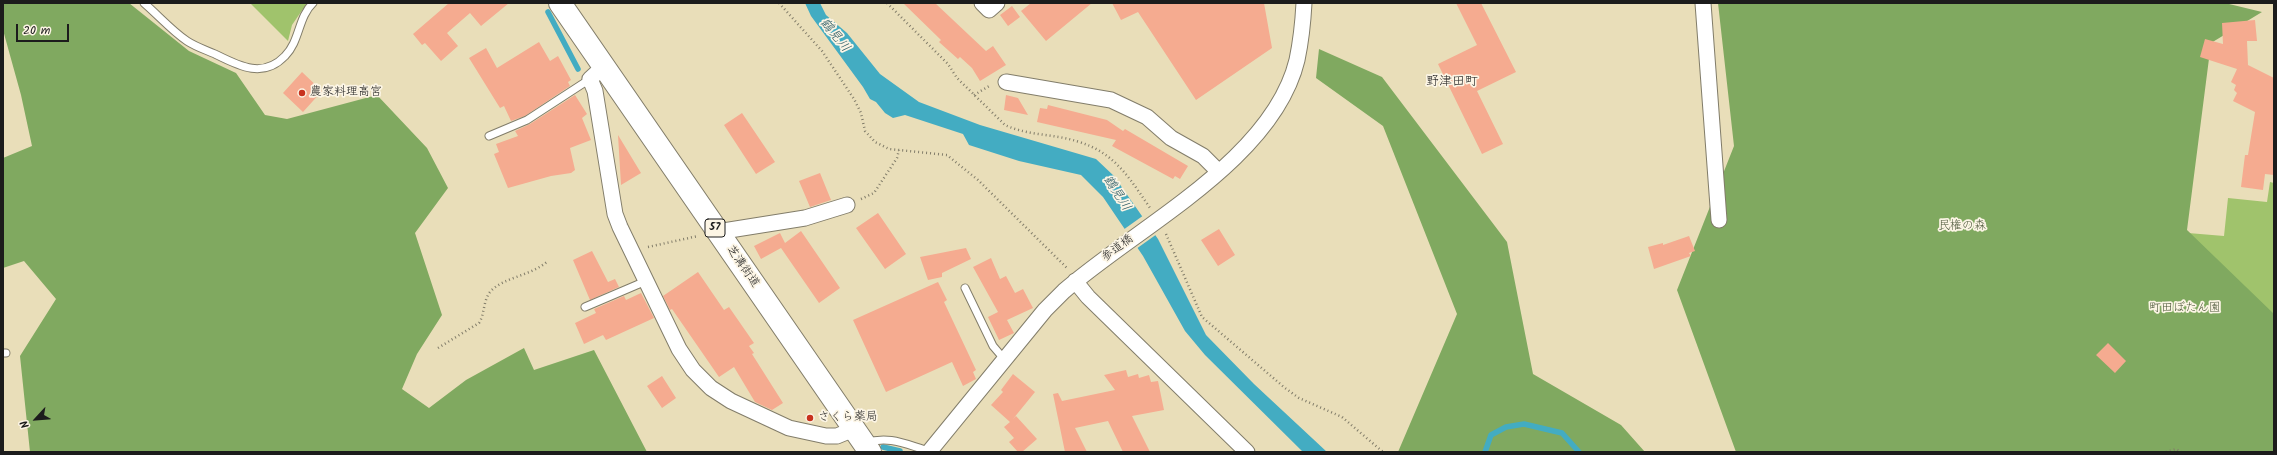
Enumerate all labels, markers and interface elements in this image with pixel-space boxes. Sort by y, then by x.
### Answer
scale bar [18,16,71,42]
water label: 鶴見川 [816,16,852,56]
text: 20 m [23,21,50,40]
district label: 野津田町 [1426,75,1478,91]
place label: 農家料理高宮 [310,86,382,100]
marker: 農家料理高宮 [297,88,307,98]
water label: 鶴見川 [1099,173,1133,215]
road number: 57 [705,219,725,237]
park label: 民権の森 [1938,220,1986,234]
street label: 参道橋 [1099,232,1137,266]
street label: 芝溝街道 [722,243,762,291]
park label: 町田ぼたん園 [2149,302,2221,316]
north arrow [16,399,56,439]
place label: さくら薬局 [818,411,878,425]
marker: さくら薬局 [805,413,815,423]
text: N [16,417,35,431]

